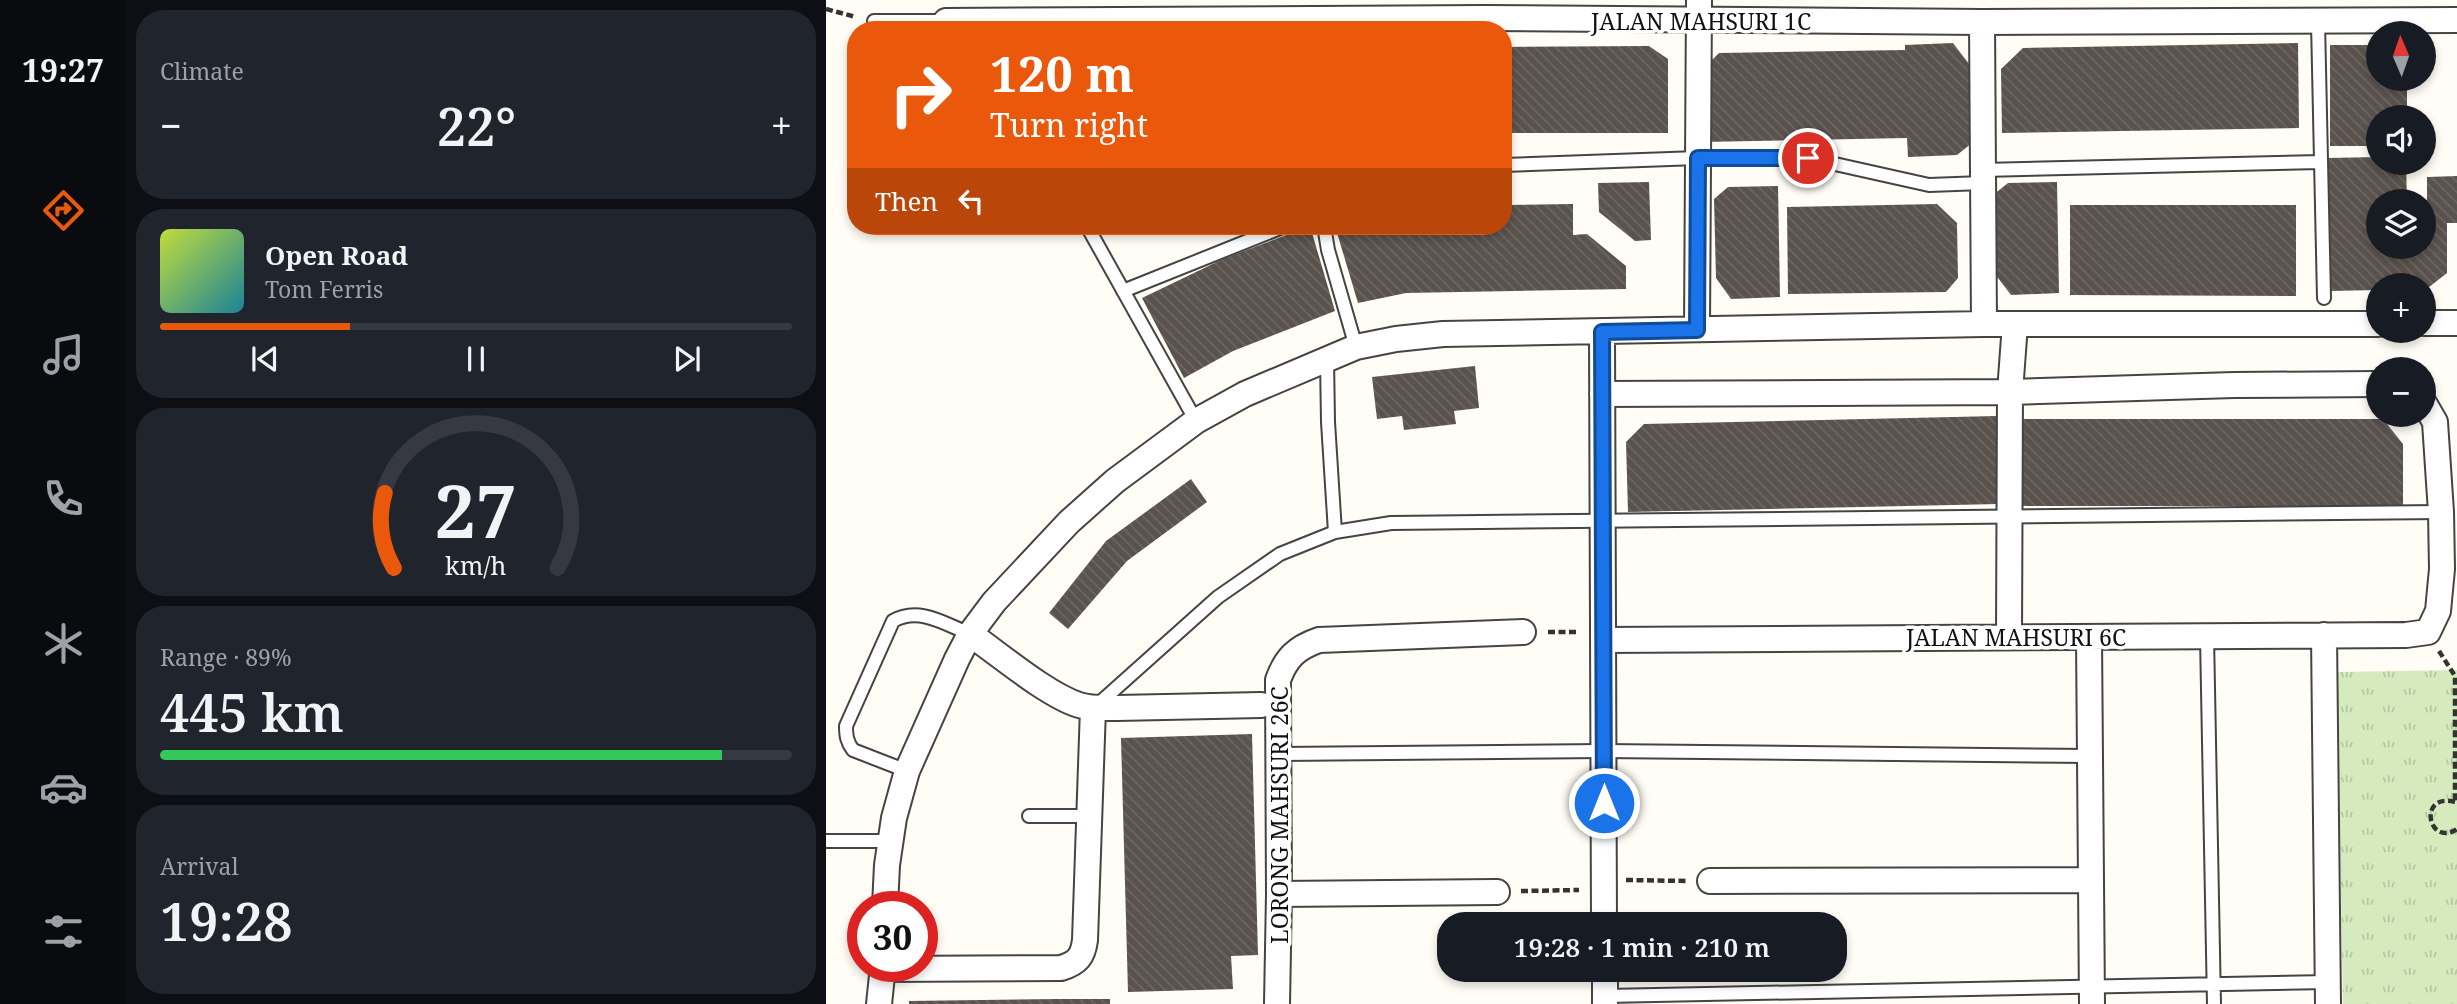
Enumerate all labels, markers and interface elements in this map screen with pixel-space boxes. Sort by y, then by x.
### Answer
street label: JALAN MAHSURI 1C [1590,5,1811,37]
north arrow [2366,21,2436,91]
map controls [2366,21,2436,427]
text: 120 m [990,40,1134,106]
text: 19:27 [22,48,104,91]
icon: right [875,49,966,140]
text: Climate [160,55,244,87]
text: 22° [437,90,516,161]
text: − [160,99,182,151]
text: + [771,99,792,151]
text: Turn right [990,103,1148,146]
button: sound [2366,105,2436,175]
pin [1778,128,1838,188]
icon: arrive [1789,139,1827,177]
icon: left [952,182,990,220]
text: Then [875,183,938,219]
icon: directions [39,186,88,235]
button: layers [2366,189,2436,259]
text: Open Road [265,237,408,273]
text: Tom Ferris [265,273,383,305]
button: + [2366,273,2436,343]
icon: music [39,330,88,379]
icon: previous [246,340,284,378]
icon: pause [457,340,495,378]
icon: next [668,340,706,378]
button: − [2366,357,2436,427]
text: 27 [435,460,517,559]
icon: phone [39,474,88,523]
text: km/h [445,548,507,582]
icon: climate [39,619,88,668]
street label: JALAN MAHSURI 6C [1905,621,2126,653]
text: Range · 89% [160,641,292,673]
text: 445 km [160,676,344,747]
street label: LORONG MAHSURI 26C [1263,686,1295,944]
icon: car [39,763,88,812]
position arrow [1567,766,1641,840]
text: Arrival [160,850,239,882]
text: 19:28 [160,885,293,956]
speed limit sign: 30 [847,891,938,982]
icon: filters [39,907,88,956]
text: 19:28 · 1 min · 210 m [1514,929,1770,965]

